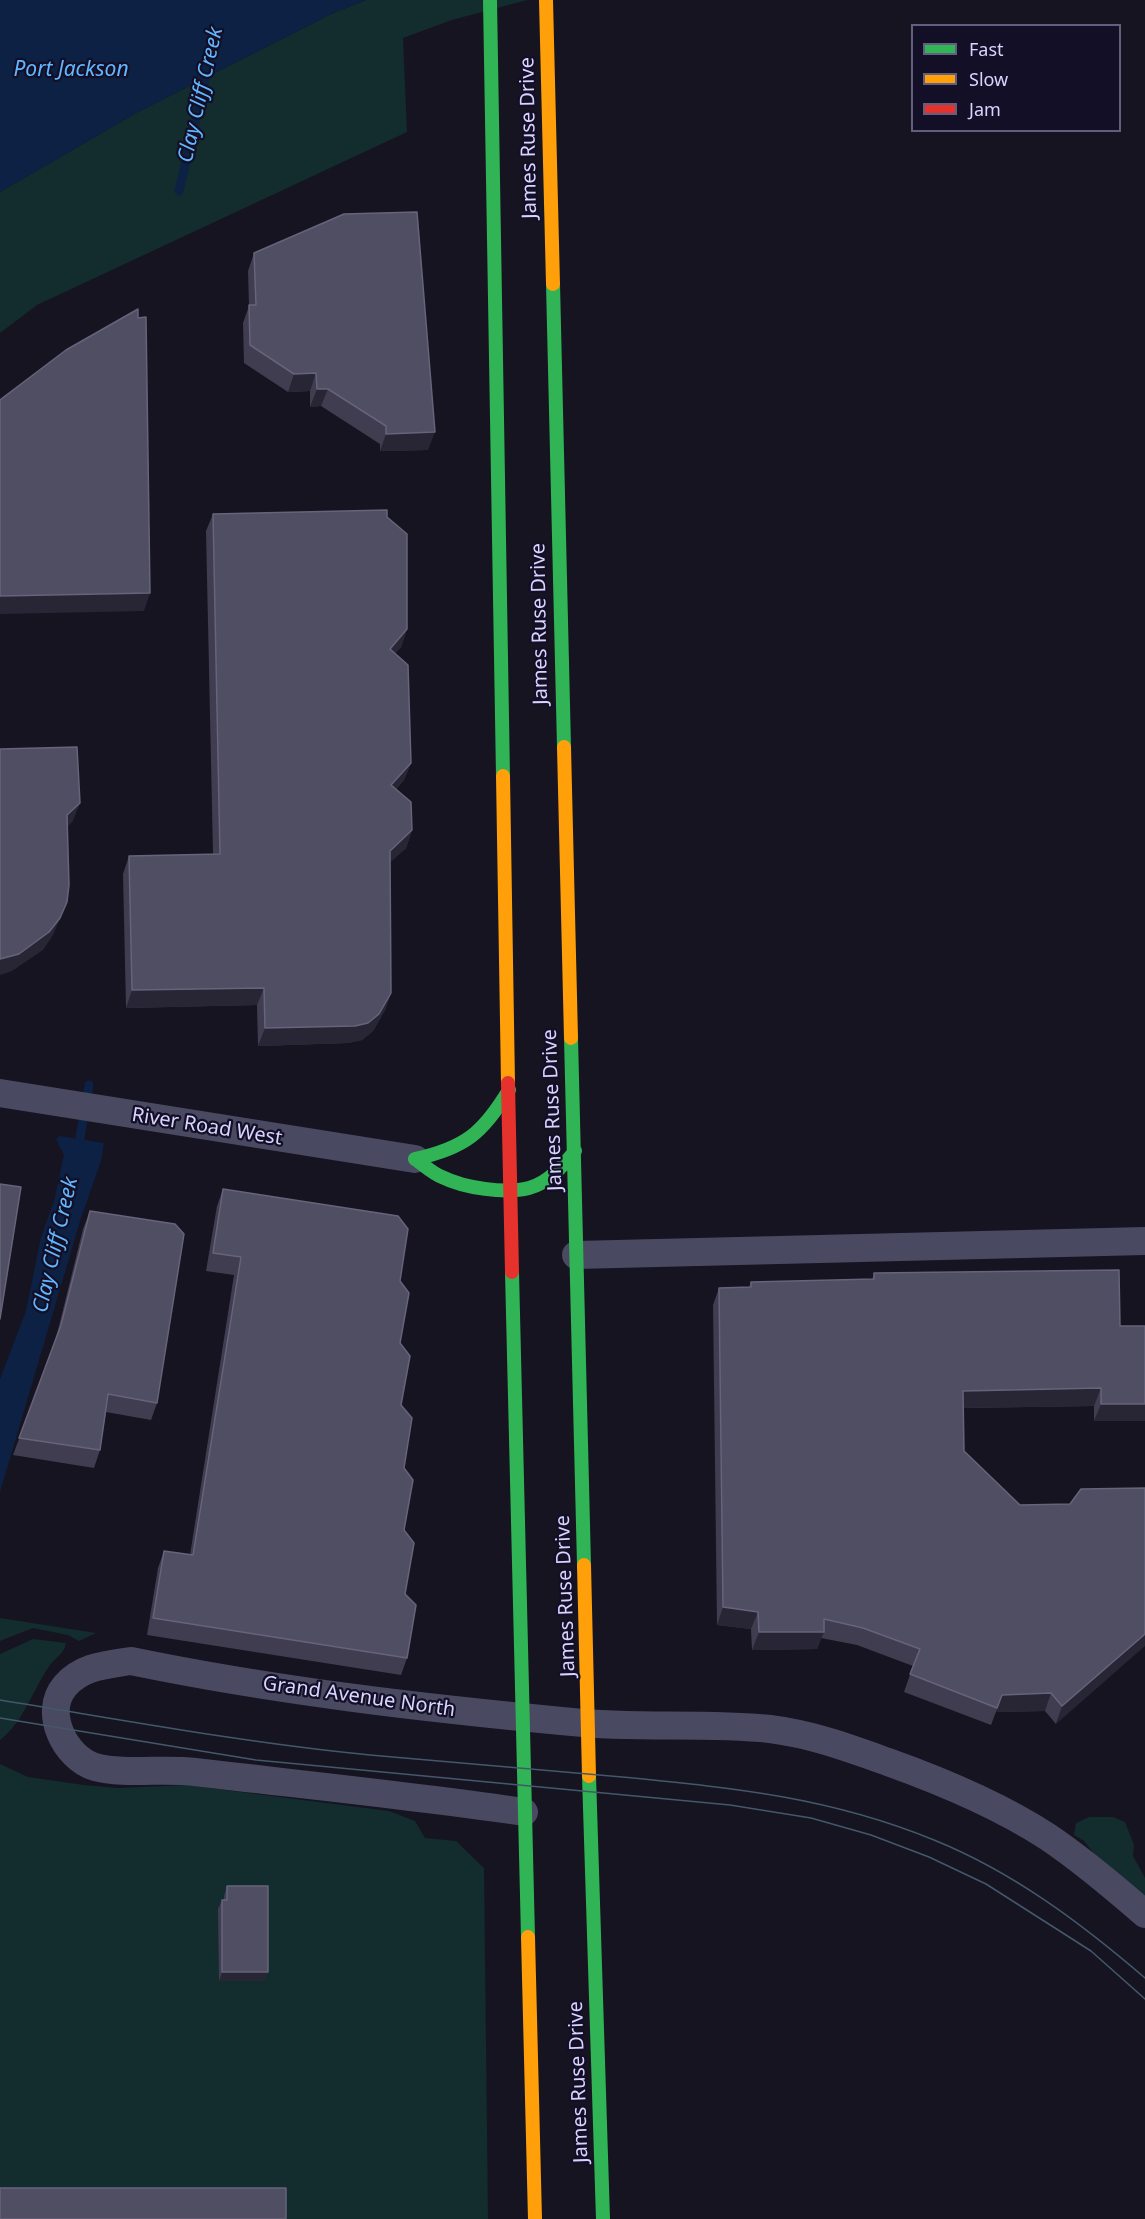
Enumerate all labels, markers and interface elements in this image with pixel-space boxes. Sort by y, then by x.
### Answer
legend [911,24,1121,132]
water label: Clay Cliff Creek [173,25,229,165]
text: Fast [969,37,1004,61]
water label: Port Jackson [13,57,129,83]
street label: James Ruse Drive [516,57,542,219]
text: Slow [969,67,1008,91]
text: Jam [969,97,1001,121]
street label: James Ruse Drive [527,543,553,705]
street label: James Ruse Drive [538,1029,568,1191]
street label: River Road West [130,1103,284,1151]
water label: Clay Cliff Creek [28,1175,84,1315]
street label: James Ruse Drive [551,1515,581,1677]
street label: Grand Avenue North [261,1672,457,1722]
street label: James Ruse Drive [564,2001,594,2163]

